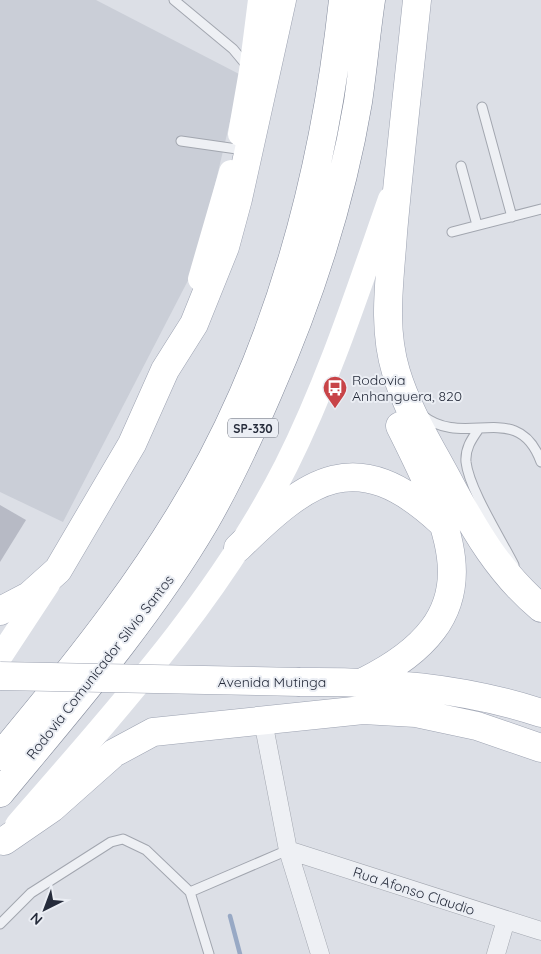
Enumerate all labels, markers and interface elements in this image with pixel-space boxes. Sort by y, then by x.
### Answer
place label: Rodovia Anhanguera, 820 [352,371,462,405]
bus stop icon: Rodovia Anhanguera, 820 [322,375,348,409]
road number: SP-330 [228,418,278,438]
street label: Rodovia Comunicador Silvio Santos [22,571,178,763]
street label: Avenida Mutinga [218,673,326,691]
street label: Rua Afonso Claudio [351,863,477,919]
north arrow [20,884,70,934]
text: N [26,909,46,929]

